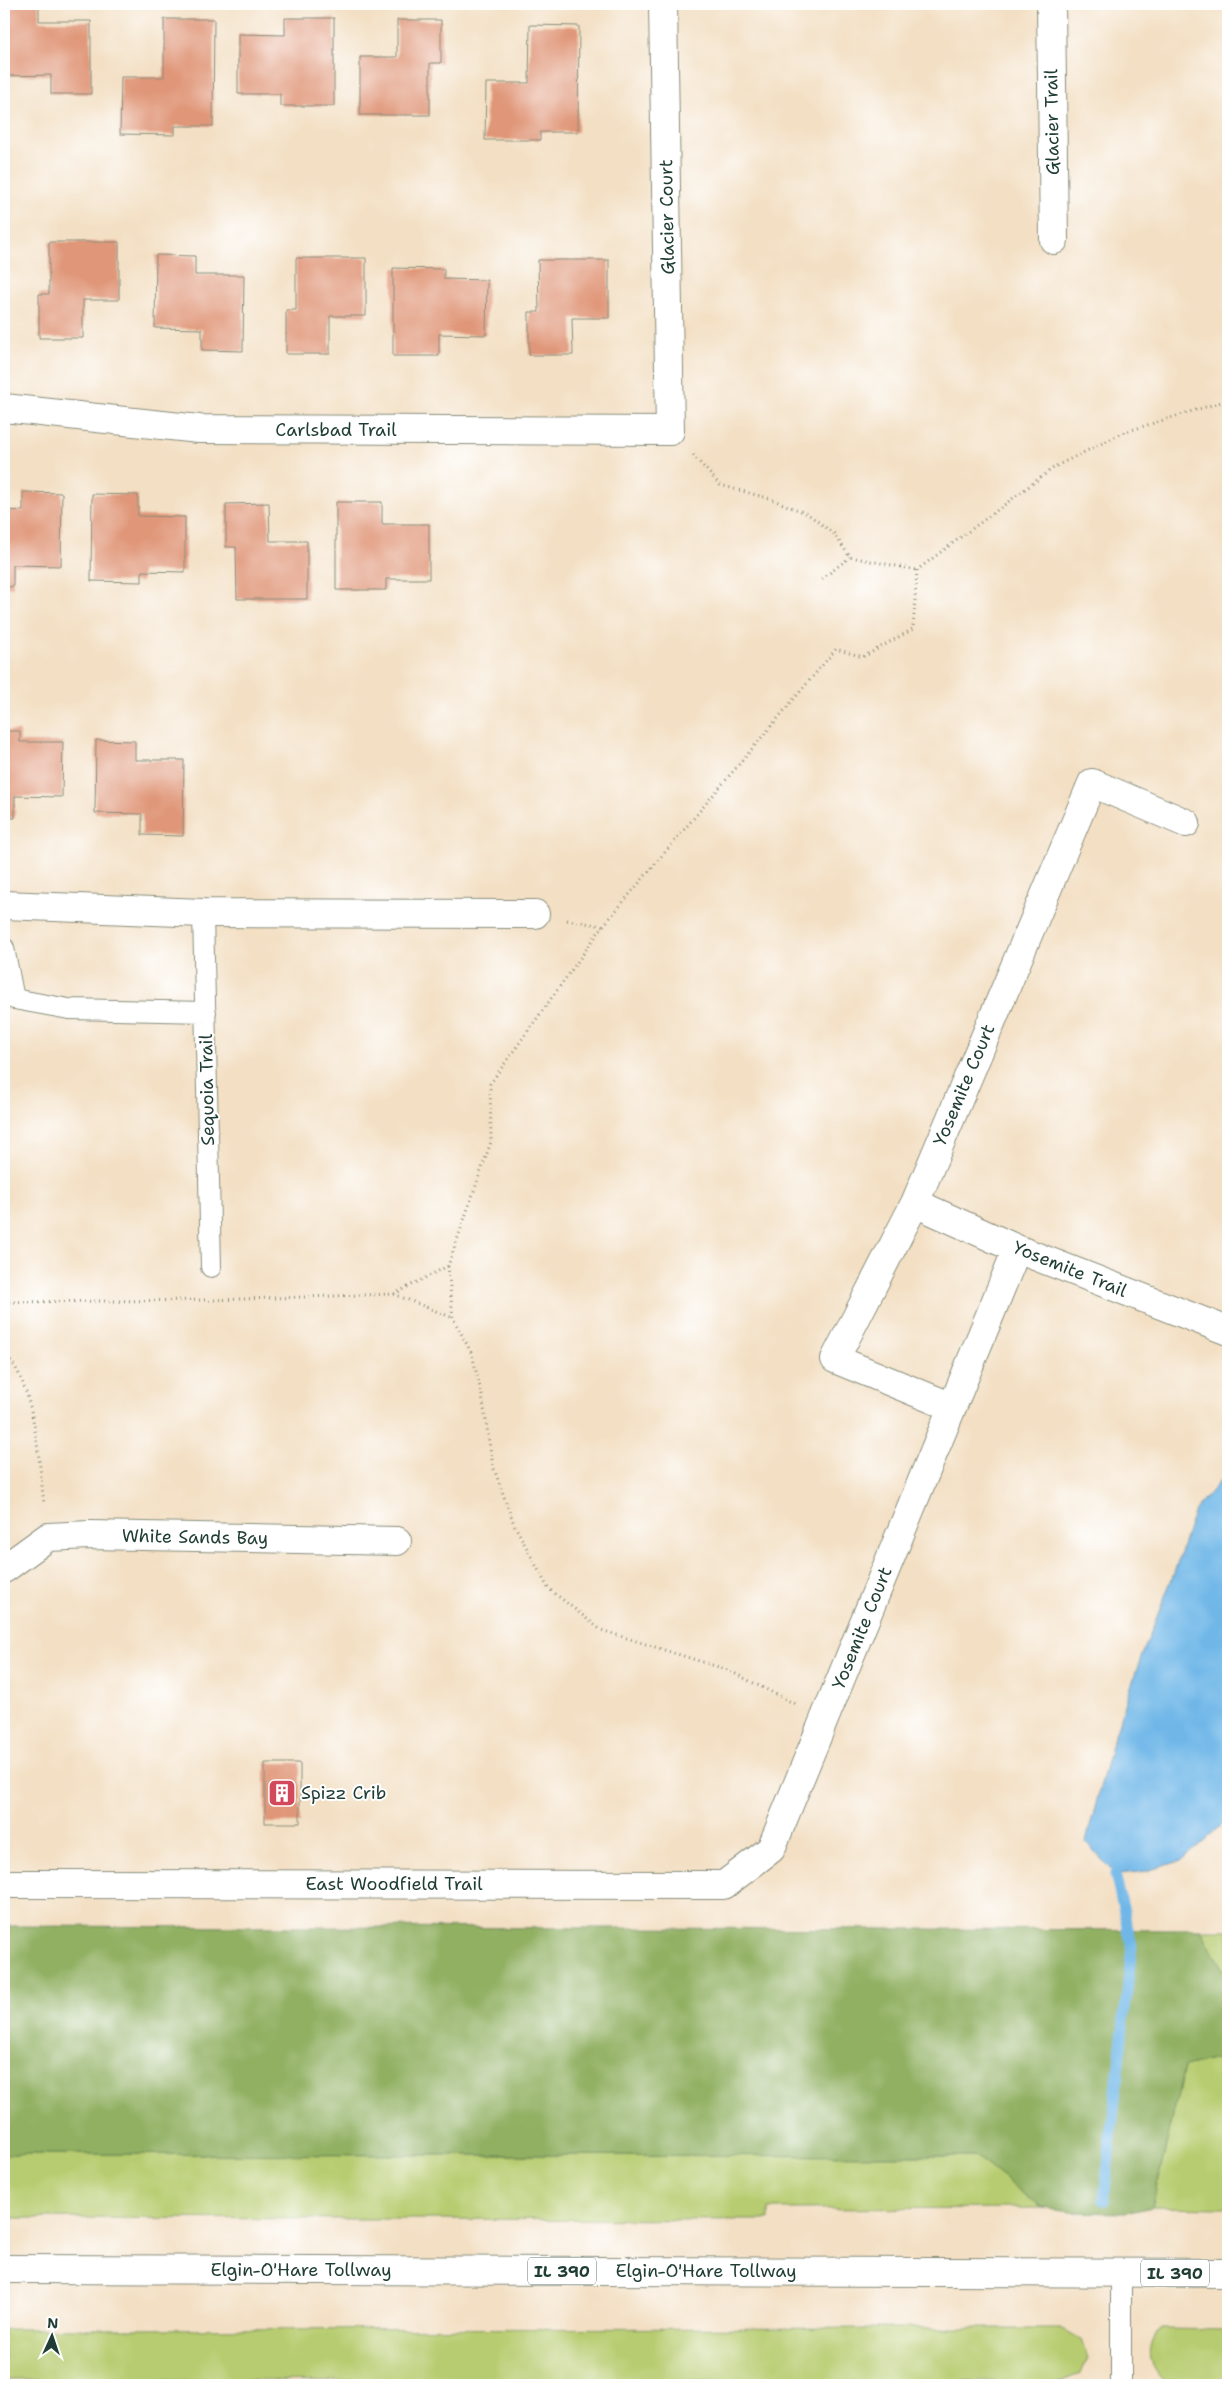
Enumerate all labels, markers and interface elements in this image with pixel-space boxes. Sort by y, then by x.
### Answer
street label: Glacier Trail [1039,68,1065,175]
street label: Glacier Court [654,159,680,275]
street label: Carlsbad Trail [275,418,397,442]
street label: Yosemite Court [928,1020,1000,1150]
street label: Sequoia Trail [194,1033,220,1146]
street label: Yosemite Trail [1010,1235,1131,1303]
street label: White Sands Bay [122,1524,268,1550]
street label: Yosemite Court [827,1563,898,1693]
building icon: Spizz Crib [267,1778,297,1808]
place label: Spizz Crib [301,1781,386,1805]
street label: East Woodfield Trail [305,1872,483,1896]
street label: Elgin-O'Hare Tollway [210,2258,392,2282]
road number: IL 390 [528,2258,596,2284]
street label: Elgin-O'Hare Tollway [615,2259,797,2283]
road number: IL 390 [1141,2260,1209,2286]
north arrow [28,2312,78,2362]
text: N [47,2314,59,2332]

